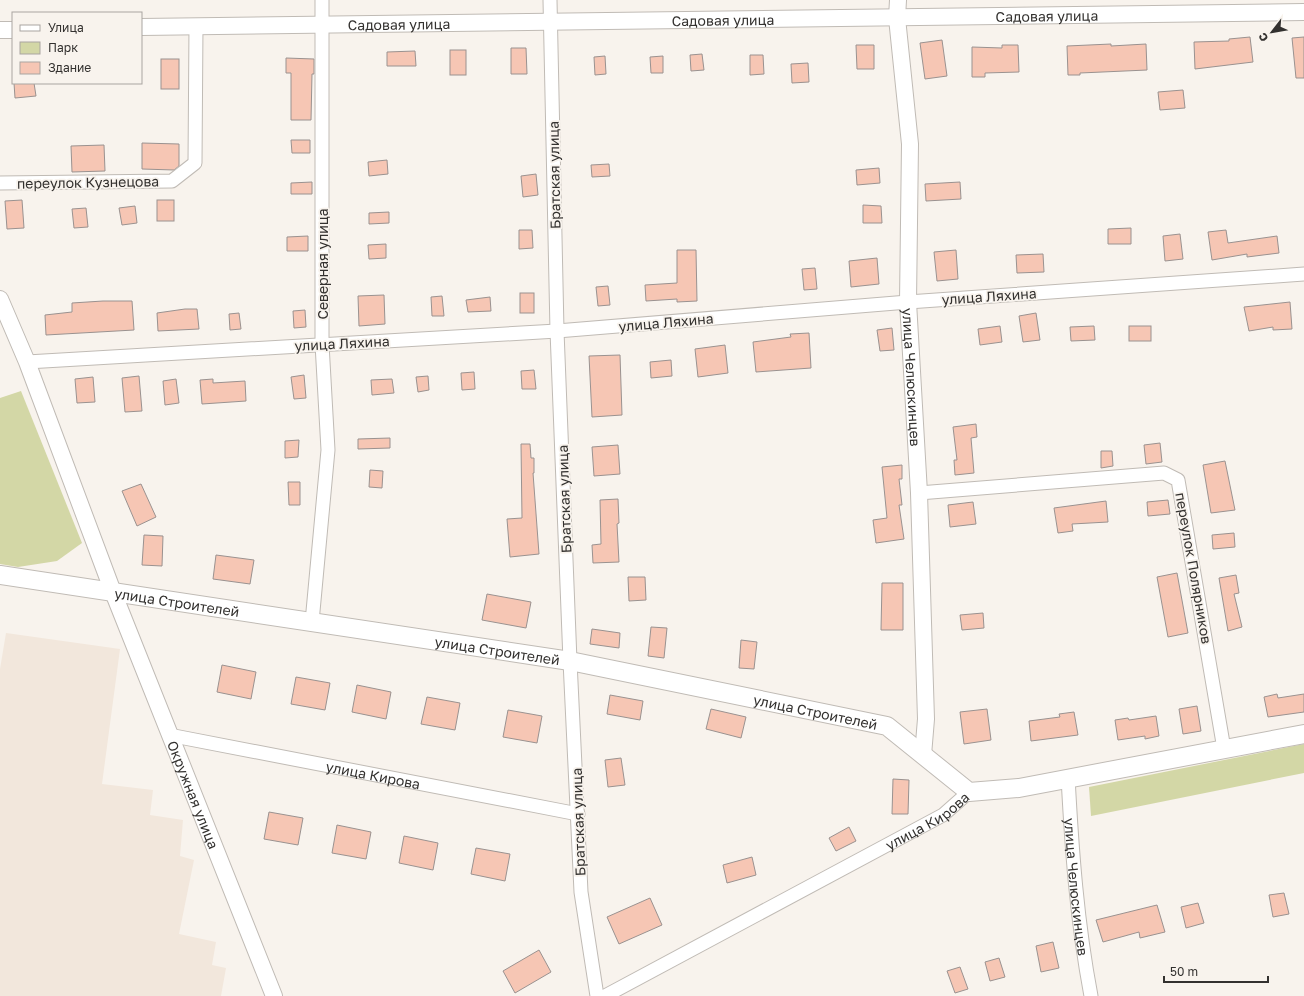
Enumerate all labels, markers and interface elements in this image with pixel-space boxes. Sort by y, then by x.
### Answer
street label: Садовая улица [995,6,1098,24]
street label: Садовая улица [671,10,774,29]
legend [12,12,142,84]
north arrow [1252,12,1292,52]
street label: Садовая улица [348,15,450,33]
text: Улица [48,20,84,35]
text: С [1255,31,1271,44]
text: Парк [48,40,78,55]
text: Здание [48,60,91,75]
street label: Братская улица [545,121,563,229]
street label: переулок Кузнецова [17,172,159,192]
street label: Северная улица [314,208,331,320]
street label: улица Ляхина [941,284,1037,308]
street label: улица Челюскинцев [900,308,925,447]
street label: улица Ляхина [618,309,714,335]
street label: улица Ляхина [294,332,390,354]
street label: Братская улица [554,445,574,553]
street label: переулок Полярников [1172,491,1216,645]
street label: улица Строителей [113,584,241,620]
street label: улица Строителей [434,632,561,668]
street label: улица Строителей [752,690,879,732]
street label: Окружная улица [164,738,223,851]
street label: улица Кирова [325,757,422,792]
street label: Братская улица [568,768,588,876]
street label: улица Кирова [882,788,972,853]
street label: улица Челюскинцев [1062,817,1093,957]
scale bar [1164,958,1268,984]
text: 50 m [1170,964,1198,979]

